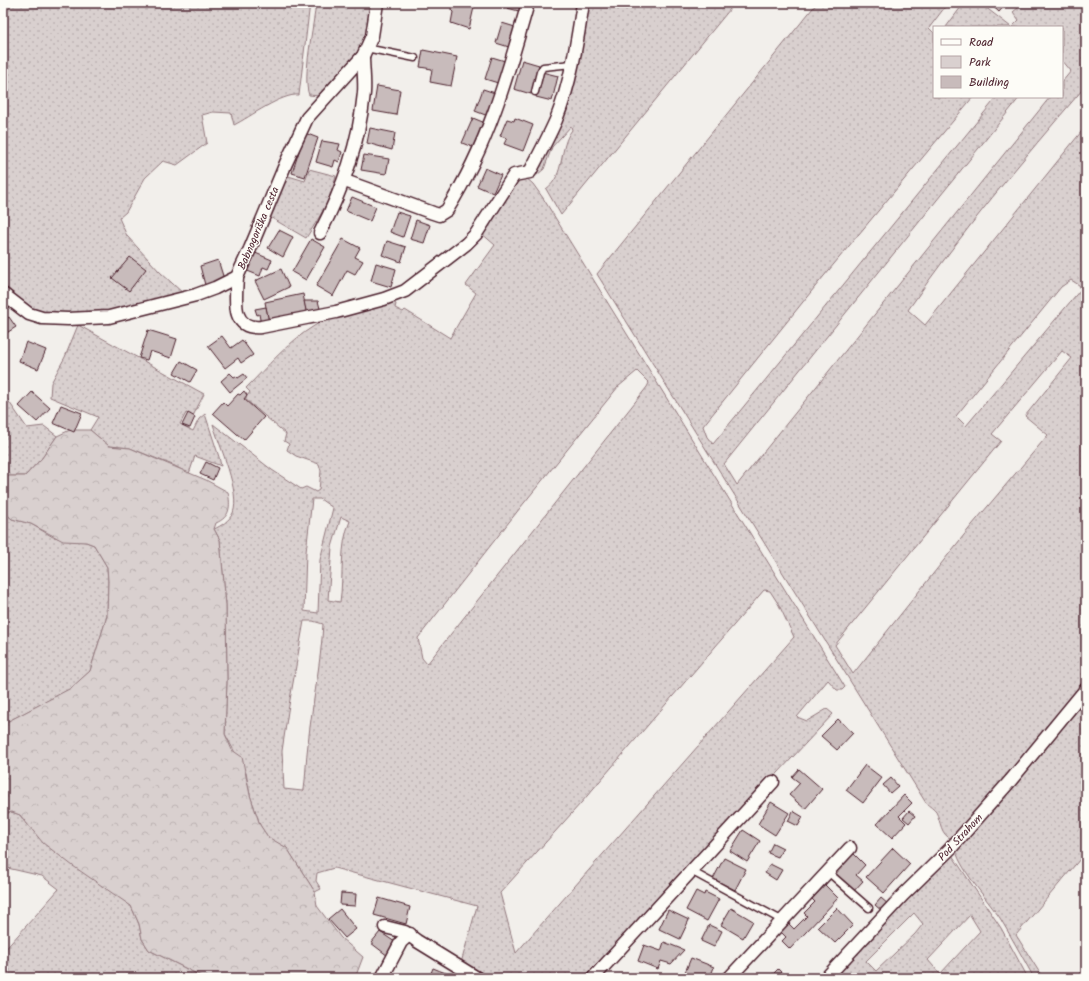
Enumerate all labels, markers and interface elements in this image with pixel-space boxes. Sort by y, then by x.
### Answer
legend [933,26,1063,98]
text: Road [969,33,994,52]
text: Park [969,53,991,72]
text: Building [969,73,1009,92]
street label: Babnogoriška cesta [233,184,285,273]
street label: Pod Strahom [934,810,988,866]

